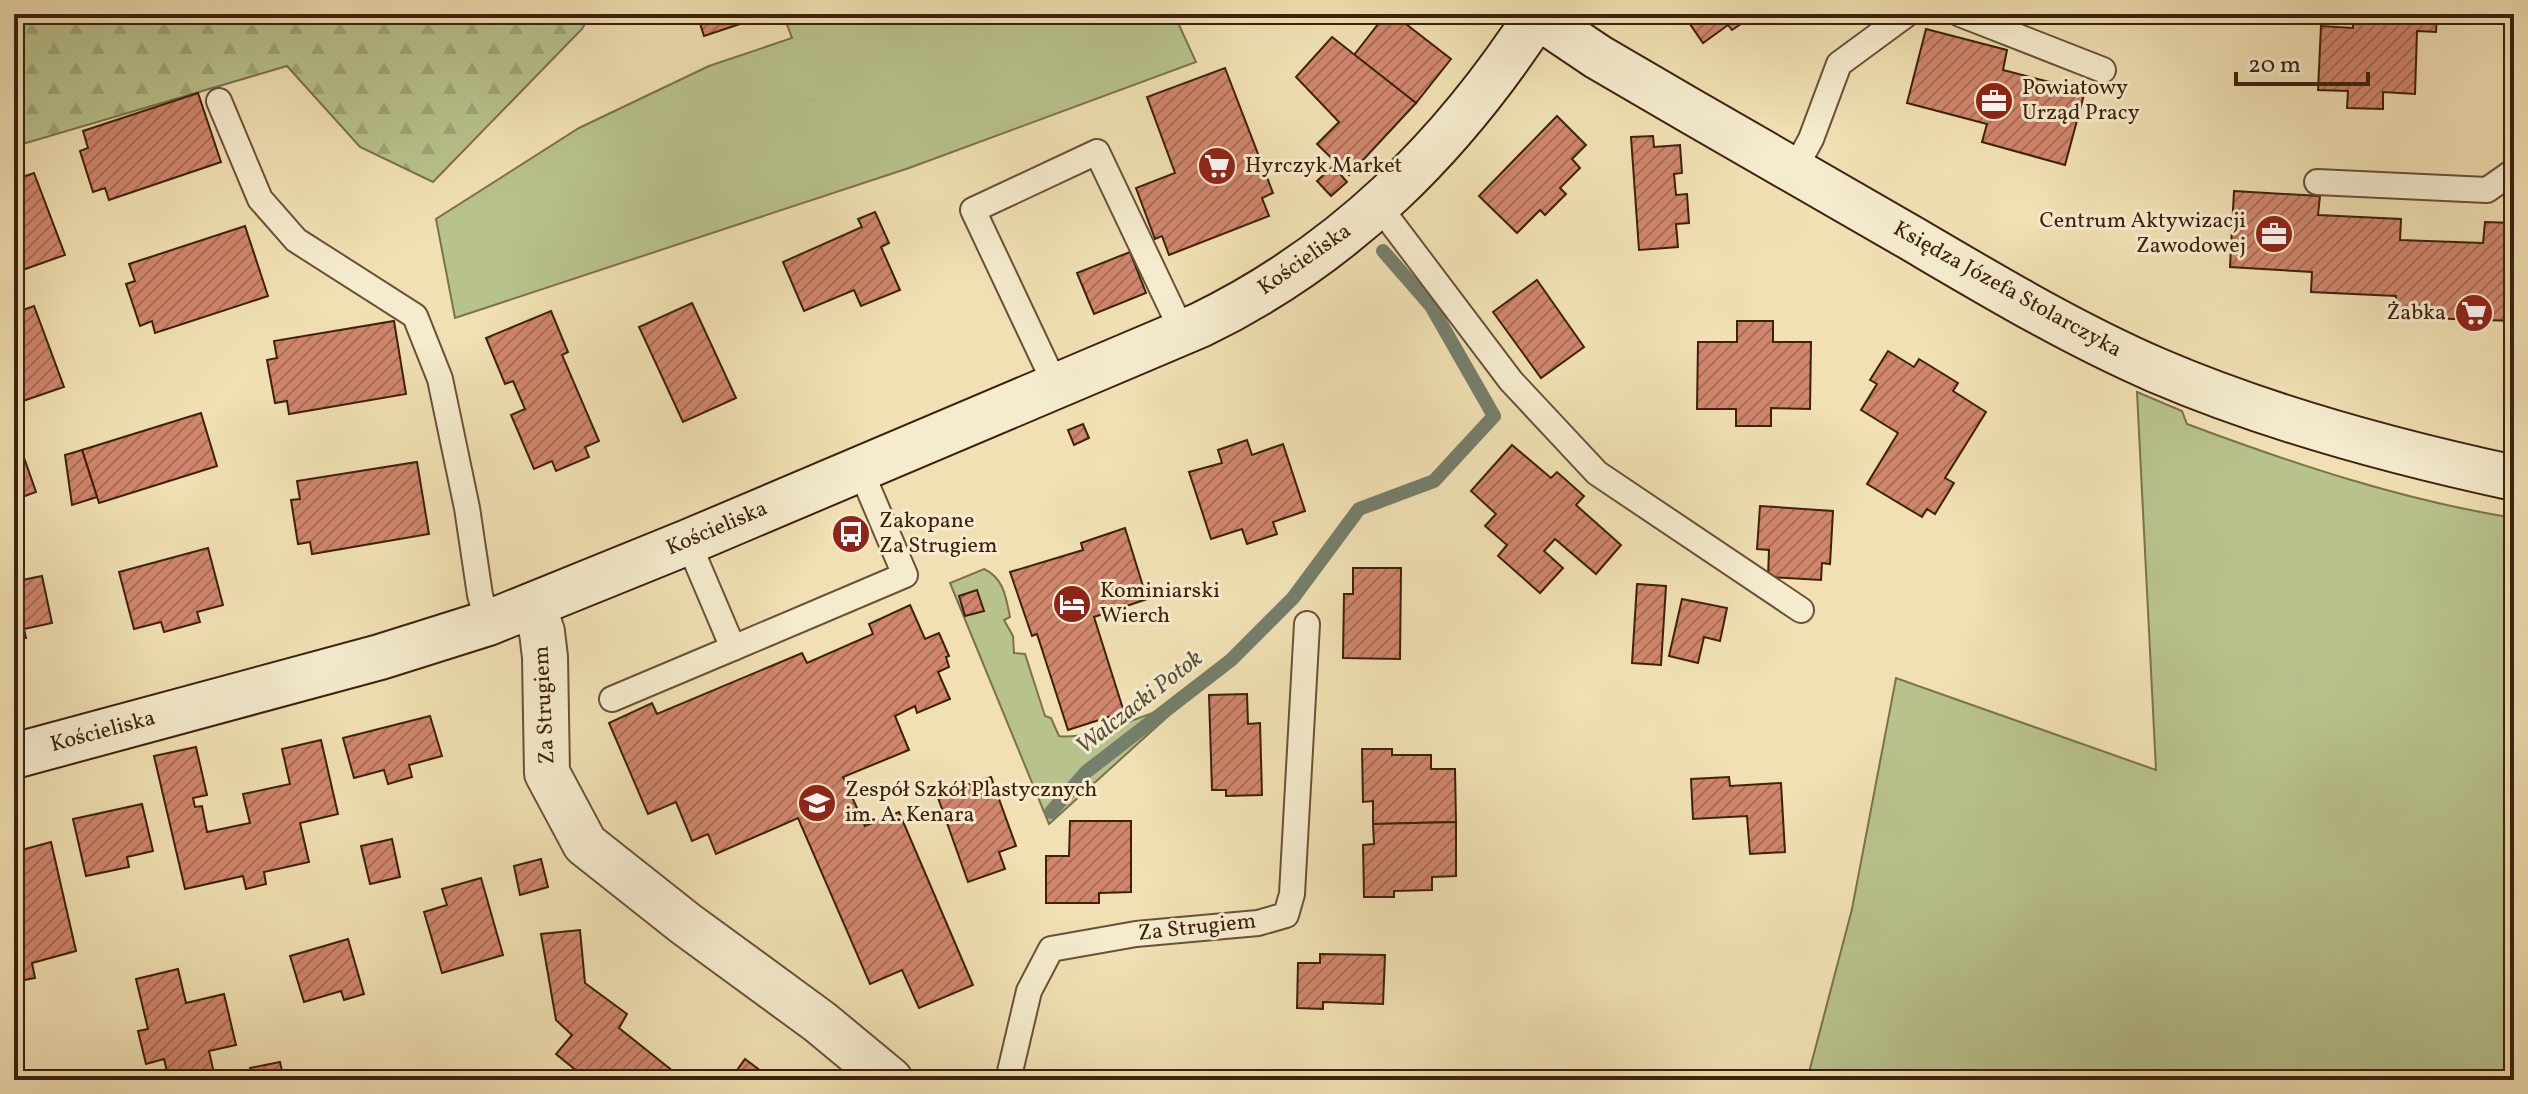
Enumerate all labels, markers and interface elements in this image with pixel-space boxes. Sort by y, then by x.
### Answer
scale bar [2236,36,2368,86]
text: 20 m [2248,49,2301,83]
place label: Powiatowy Urząd Pracy [2022,73,2140,129]
office icon: Powiatowy Urząd Pracy [1973,80,2015,122]
supermarket icon: Hyrczyk Market [1196,145,1238,187]
place label: Hyrczyk Market [1245,151,1403,182]
place label: Centrum Aktywizacji Zawodowej [2039,206,2246,262]
office icon: Centrum Aktywizacji Zawodowej [2253,213,2295,255]
street label: Księdza Józefa Stolarczyka [1887,214,2127,366]
street label: Kościeliska [1252,216,1358,304]
supermarket icon: Żabka [2453,292,2495,334]
place label: Żabka [2386,298,2446,329]
street label: Kościeliska [661,494,773,564]
place label: Zakopane Za Strugiem [879,506,998,562]
bus stop icon: Zakopane Za Strugiem [830,513,872,555]
place label: Kominiarski Wierch [1100,576,1220,632]
hotel icon: Kominiarski Wierch [1051,583,1093,625]
water label: Walczacki Potok [1069,643,1211,763]
street label: Za Strugiem [526,645,564,765]
street label: Kościeliska [47,703,159,761]
place label: Zespół Szkół Plastycznych im. A. Kenara [845,775,1097,831]
school or university icon: Zespół Szkół Plastycznych im. A. Kenara [796,782,838,824]
street label: Za Strugiem [1136,906,1258,950]

